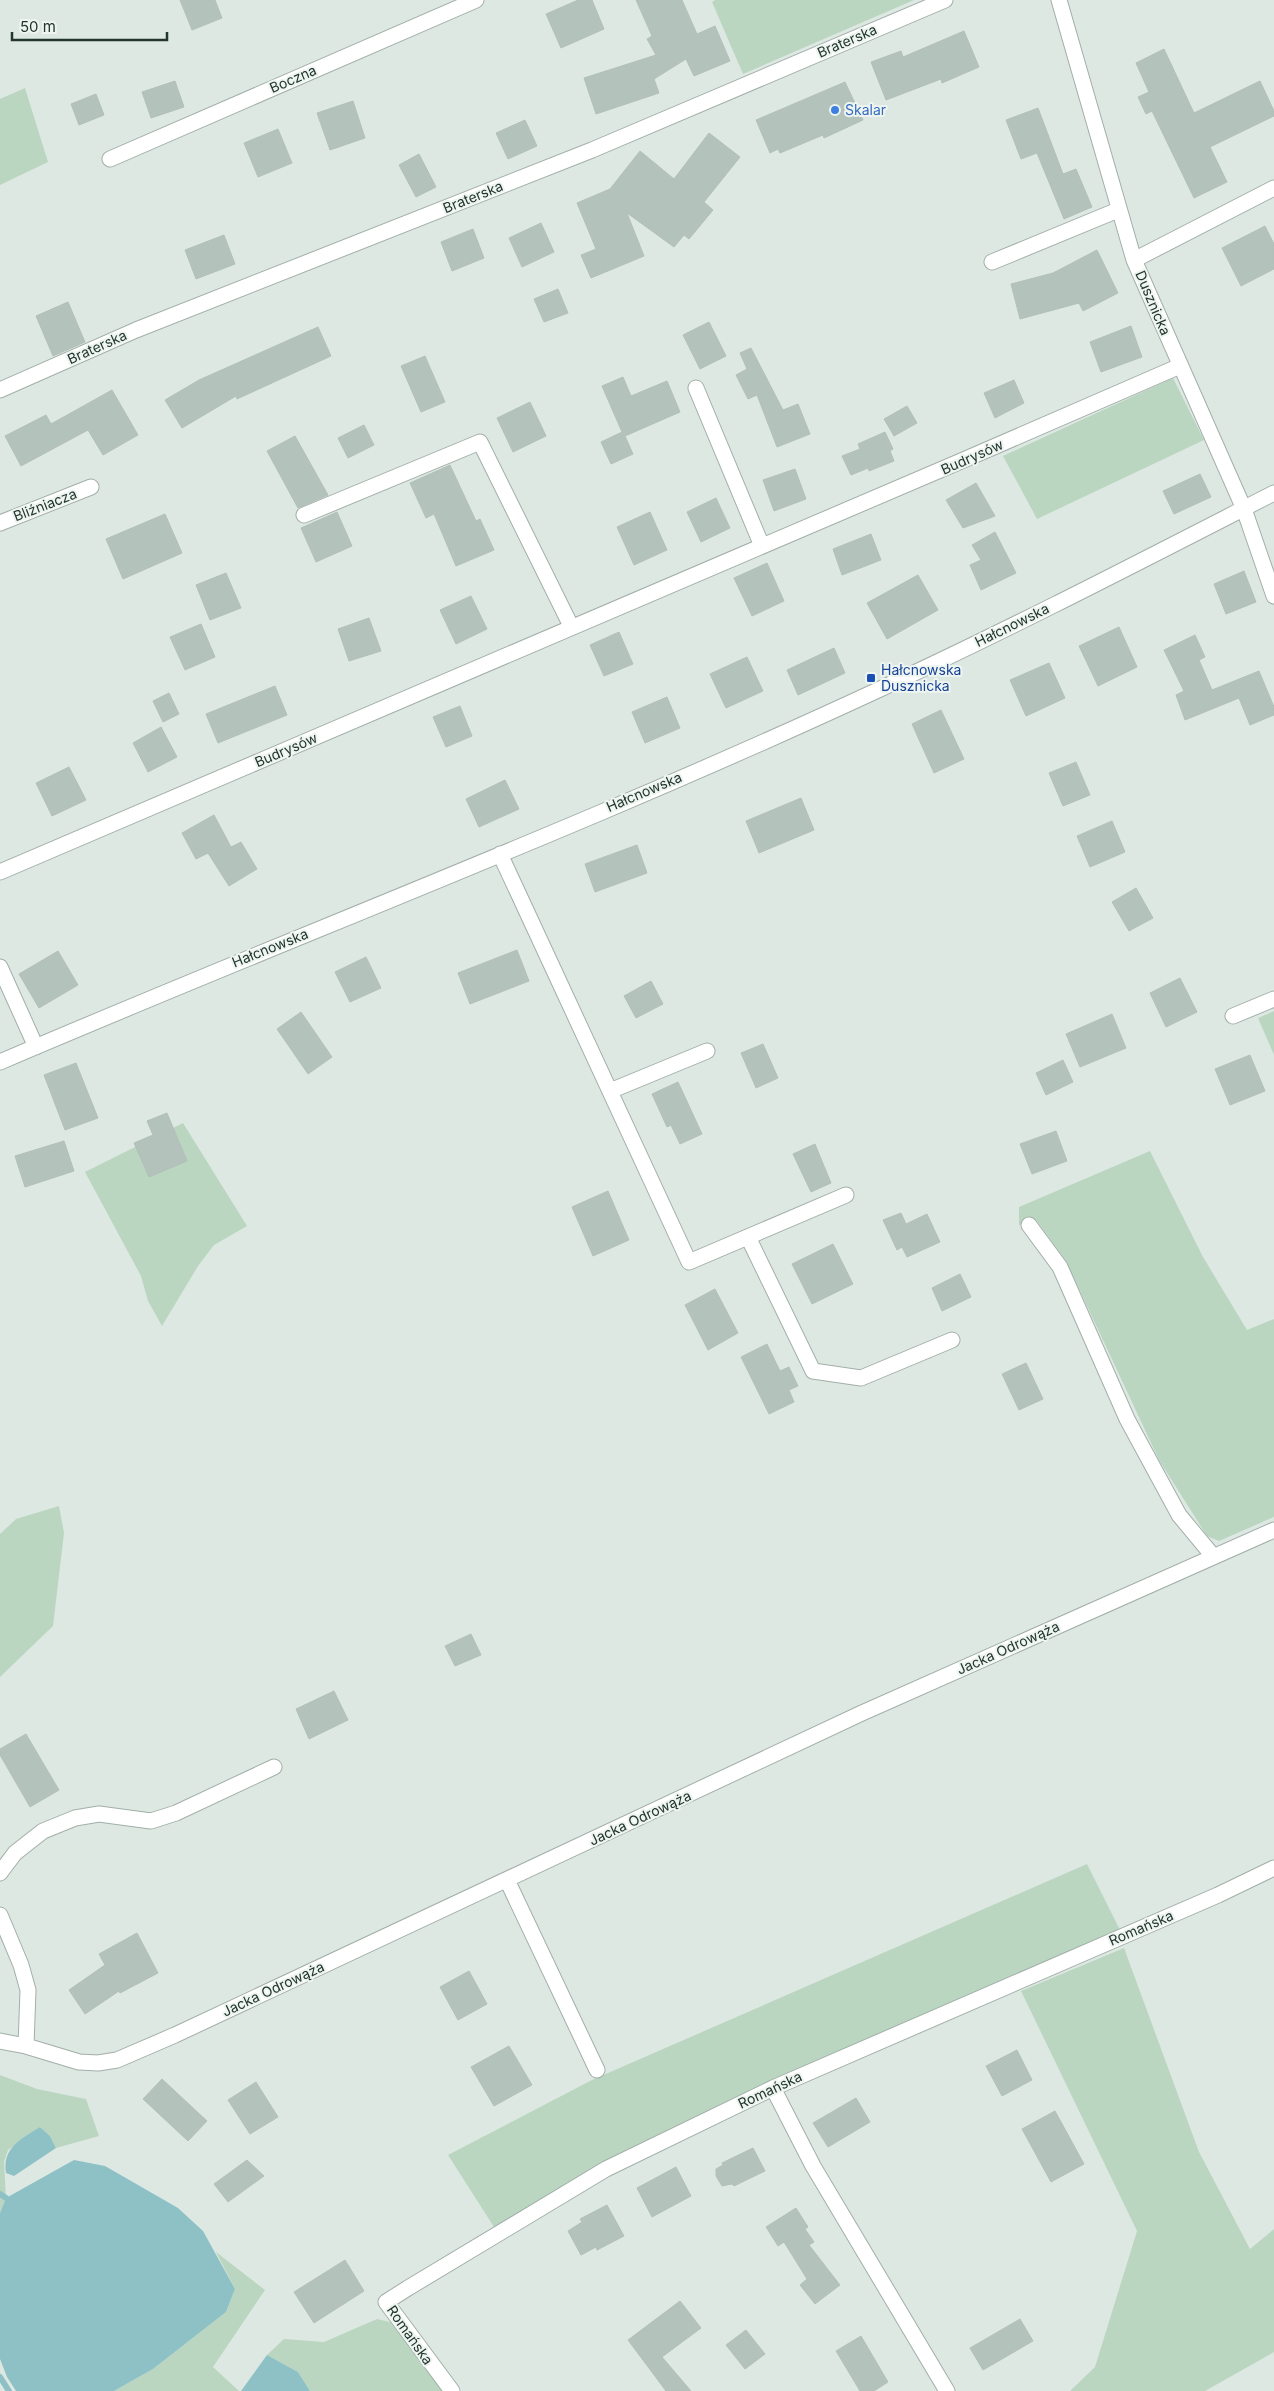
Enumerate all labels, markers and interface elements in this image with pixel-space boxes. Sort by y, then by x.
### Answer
scale bar [12,10,168,42]
text: 50 m [20,17,56,36]
street label: Braterska [814,20,879,61]
street label: Boczna [267,61,319,96]
place label: Skalar [845,101,886,118]
marker: Skalar [829,104,841,116]
street label: Braterska [440,177,505,216]
street label: Dusznicka [1132,268,1175,338]
street label: Braterska [65,326,129,367]
street label: Budrysów [938,435,1006,478]
street label: Bliźniacza [11,485,79,524]
street label: Hałcnowska [972,599,1052,650]
place label: Hałcnowska Dusznicka [881,661,961,694]
marker: Hałcnowska Dusznicka [865,672,877,684]
street label: Budrysów [252,729,320,770]
street label: Hałcnowska [603,768,684,815]
street label: Hałcnowska [229,925,310,970]
street label: Jacka Odrowąża [954,1617,1062,1678]
street label: Jacka Odrowąża [586,1786,694,1849]
street label: Romańska [1106,1906,1176,1949]
street label: Jacka Odrowąża [219,1957,327,2020]
street label: Romańska [735,2067,804,2112]
street label: Romańska [384,2302,437,2368]

